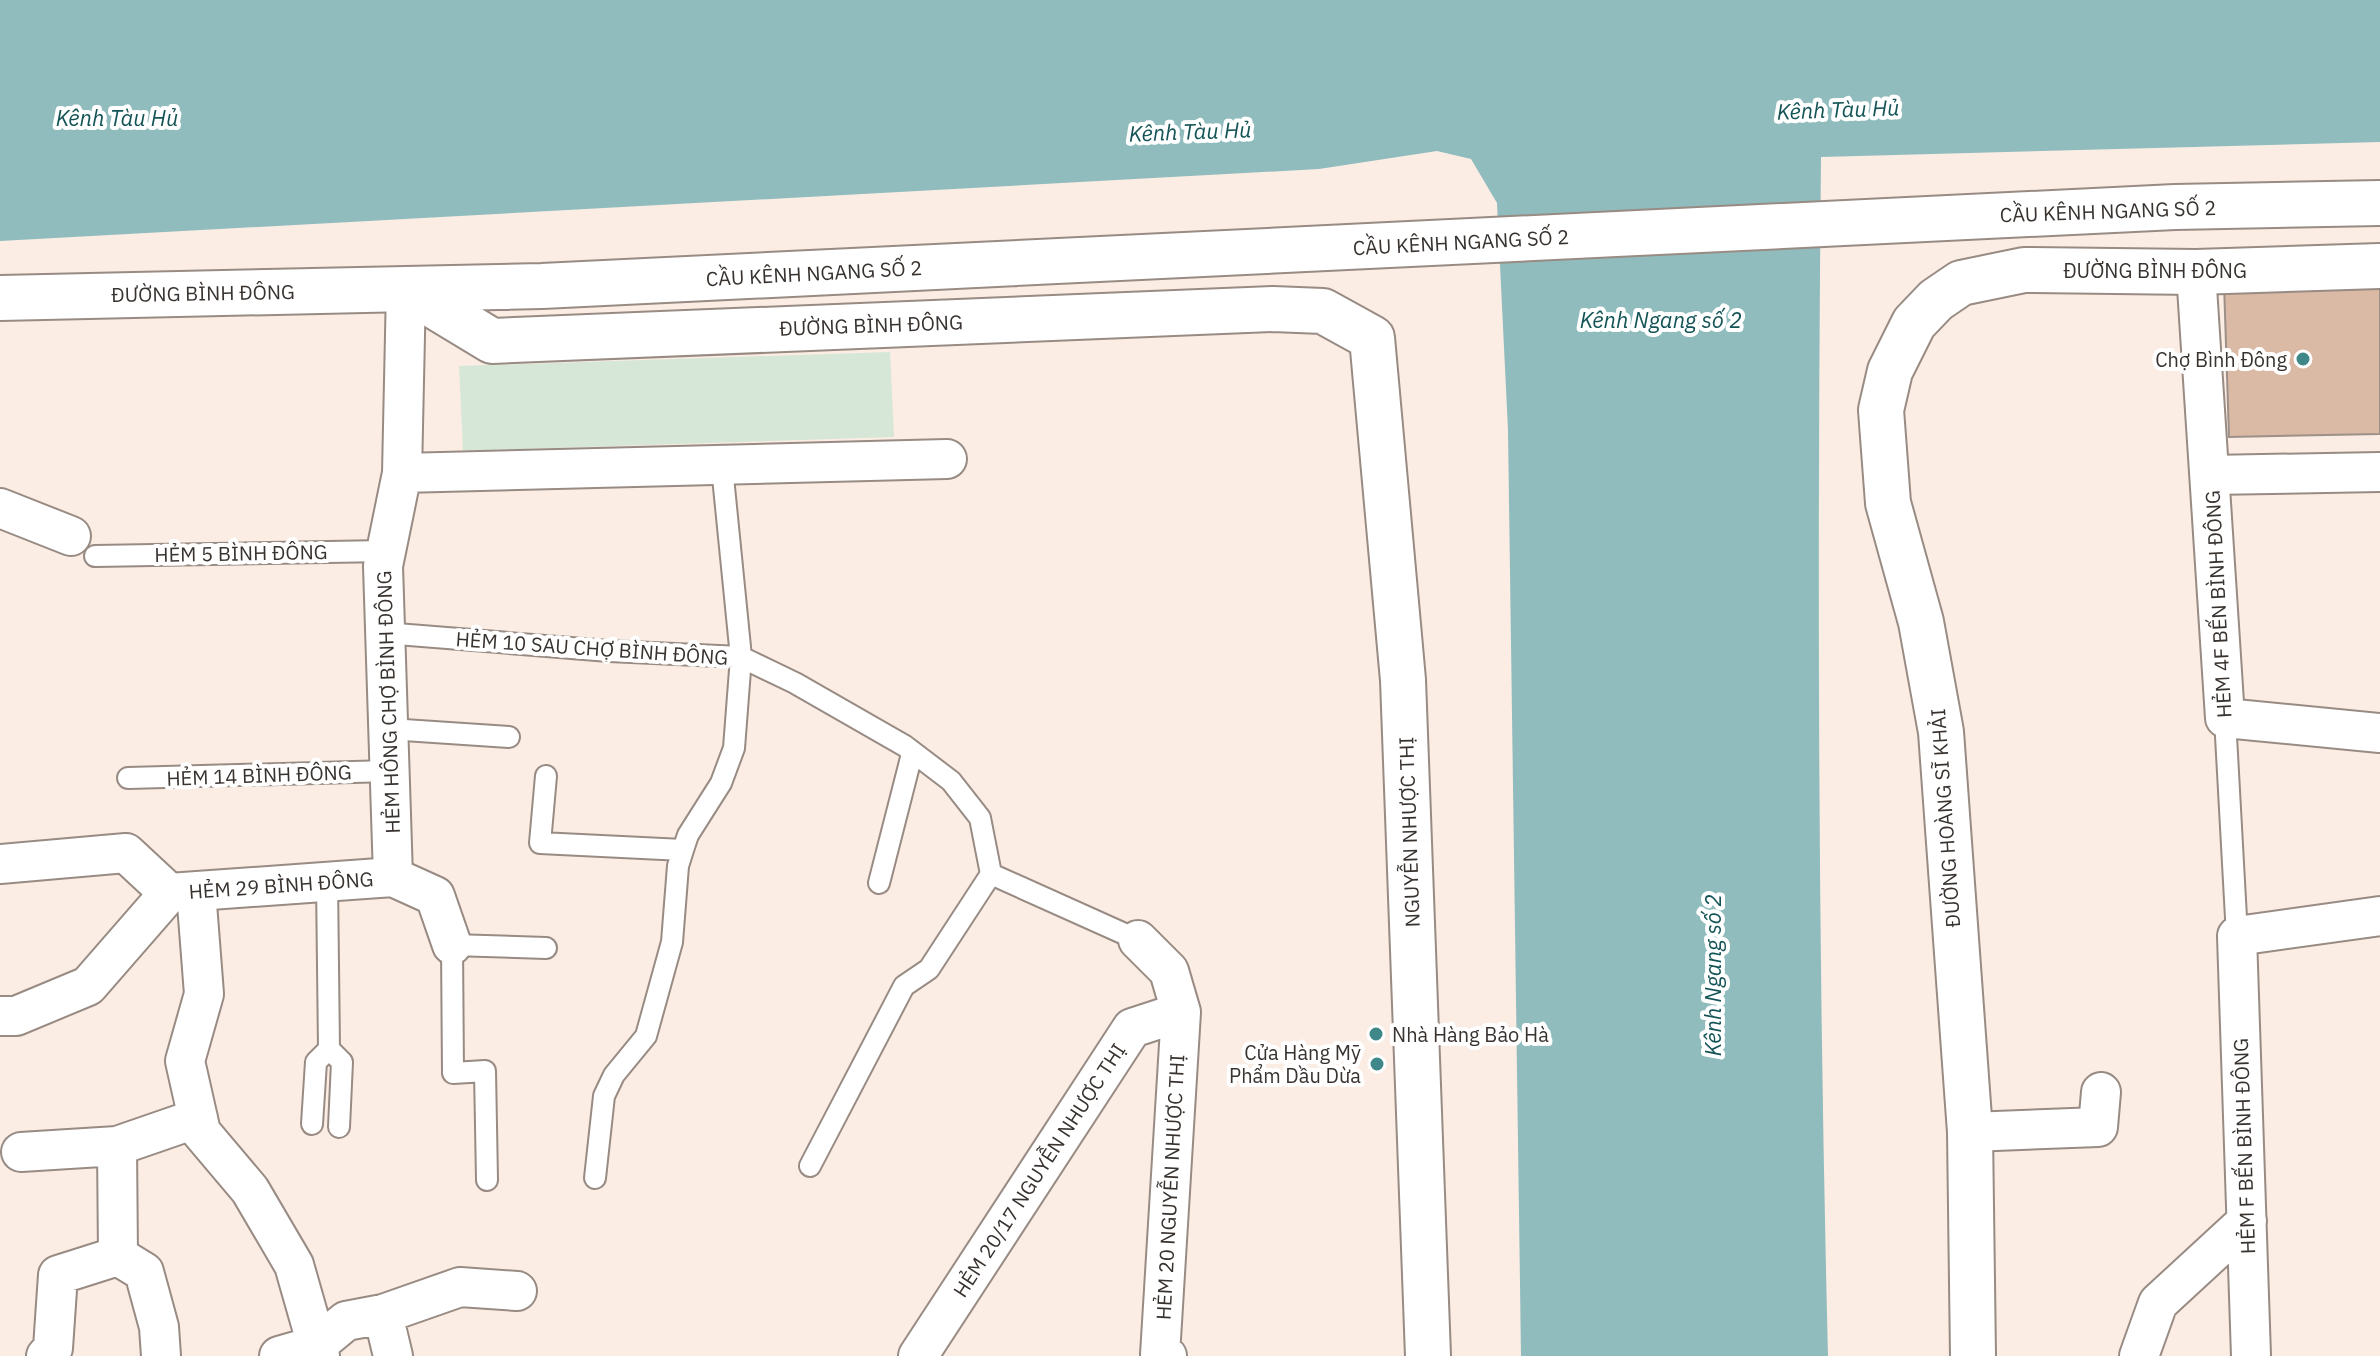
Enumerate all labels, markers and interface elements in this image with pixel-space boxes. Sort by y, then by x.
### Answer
water label: Kênh Tàu Hủ [1776,92,1900,126]
water label: Kênh Tàu Hủ [56,103,178,132]
water label: Kênh Tàu Hủ [1128,114,1252,148]
street label: CẦU KÊNH NGANG SỐ 2 [1999,192,2217,228]
street label: CẦU KÊNH NGANG SỐ 2 [1352,221,1570,261]
street label: CẦU KÊNH NGANG SỐ 2 [705,252,923,292]
street label: ĐƯỜNG BÌNH ĐÔNG [2063,257,2247,284]
street label: ĐƯỜNG BÌNH ĐÔNG [111,278,295,308]
water label: Kênh Ngang số 2 [1580,305,1742,334]
street label: ĐƯỜNG BÌNH ĐÔNG [779,308,963,342]
place label: Chợ Bình Đông [2155,346,2287,373]
marker: Chợ Bình Đông [2294,350,2312,368]
street label: HẺM 4F BẾN BÌNH ĐÔNG [2197,489,2237,719]
street label: HẺM 5 BÌNH ĐÔNG [154,538,328,568]
street label: HẺM HÔNG CHỢ BÌNH ĐÔNG [370,570,406,834]
street label: HẺM 10 SAU CHỢ BÌNH ĐÔNG [455,625,729,671]
street label: ĐƯỜNG HOÀNG SĨ KHẢI [1924,708,1966,928]
street label: NGUYỄN NHƯỢC THỊ [1390,736,1426,928]
street label: HẺM 14 BÌNH ĐÔNG [166,758,352,792]
street label: HẺM 29 BÌNH ĐÔNG [188,865,374,905]
water label: Kênh Ngang số 2 [1698,894,1727,1056]
place label: Nhà Hàng Bảo Hà [1392,1021,1549,1048]
marker: Nhà Hàng Bảo Hà [1367,1025,1385,1043]
street label: HẺM 20/17 NGUYỄN NHƯỢC THỊ [945,1037,1131,1302]
street label: HẺM F BẾN BÌNH ĐÔNG [2225,1038,2261,1254]
place label: Cửa Hàng Mỹ Phẩm Dầu Dừa [1229,1039,1361,1089]
street label: HẺM 20 NGUYỄN NHƯỢC THỊ [1148,1053,1190,1321]
marker: Cửa Hàng Mỹ Phẩm Dầu Dừa [1368,1055,1386,1073]

